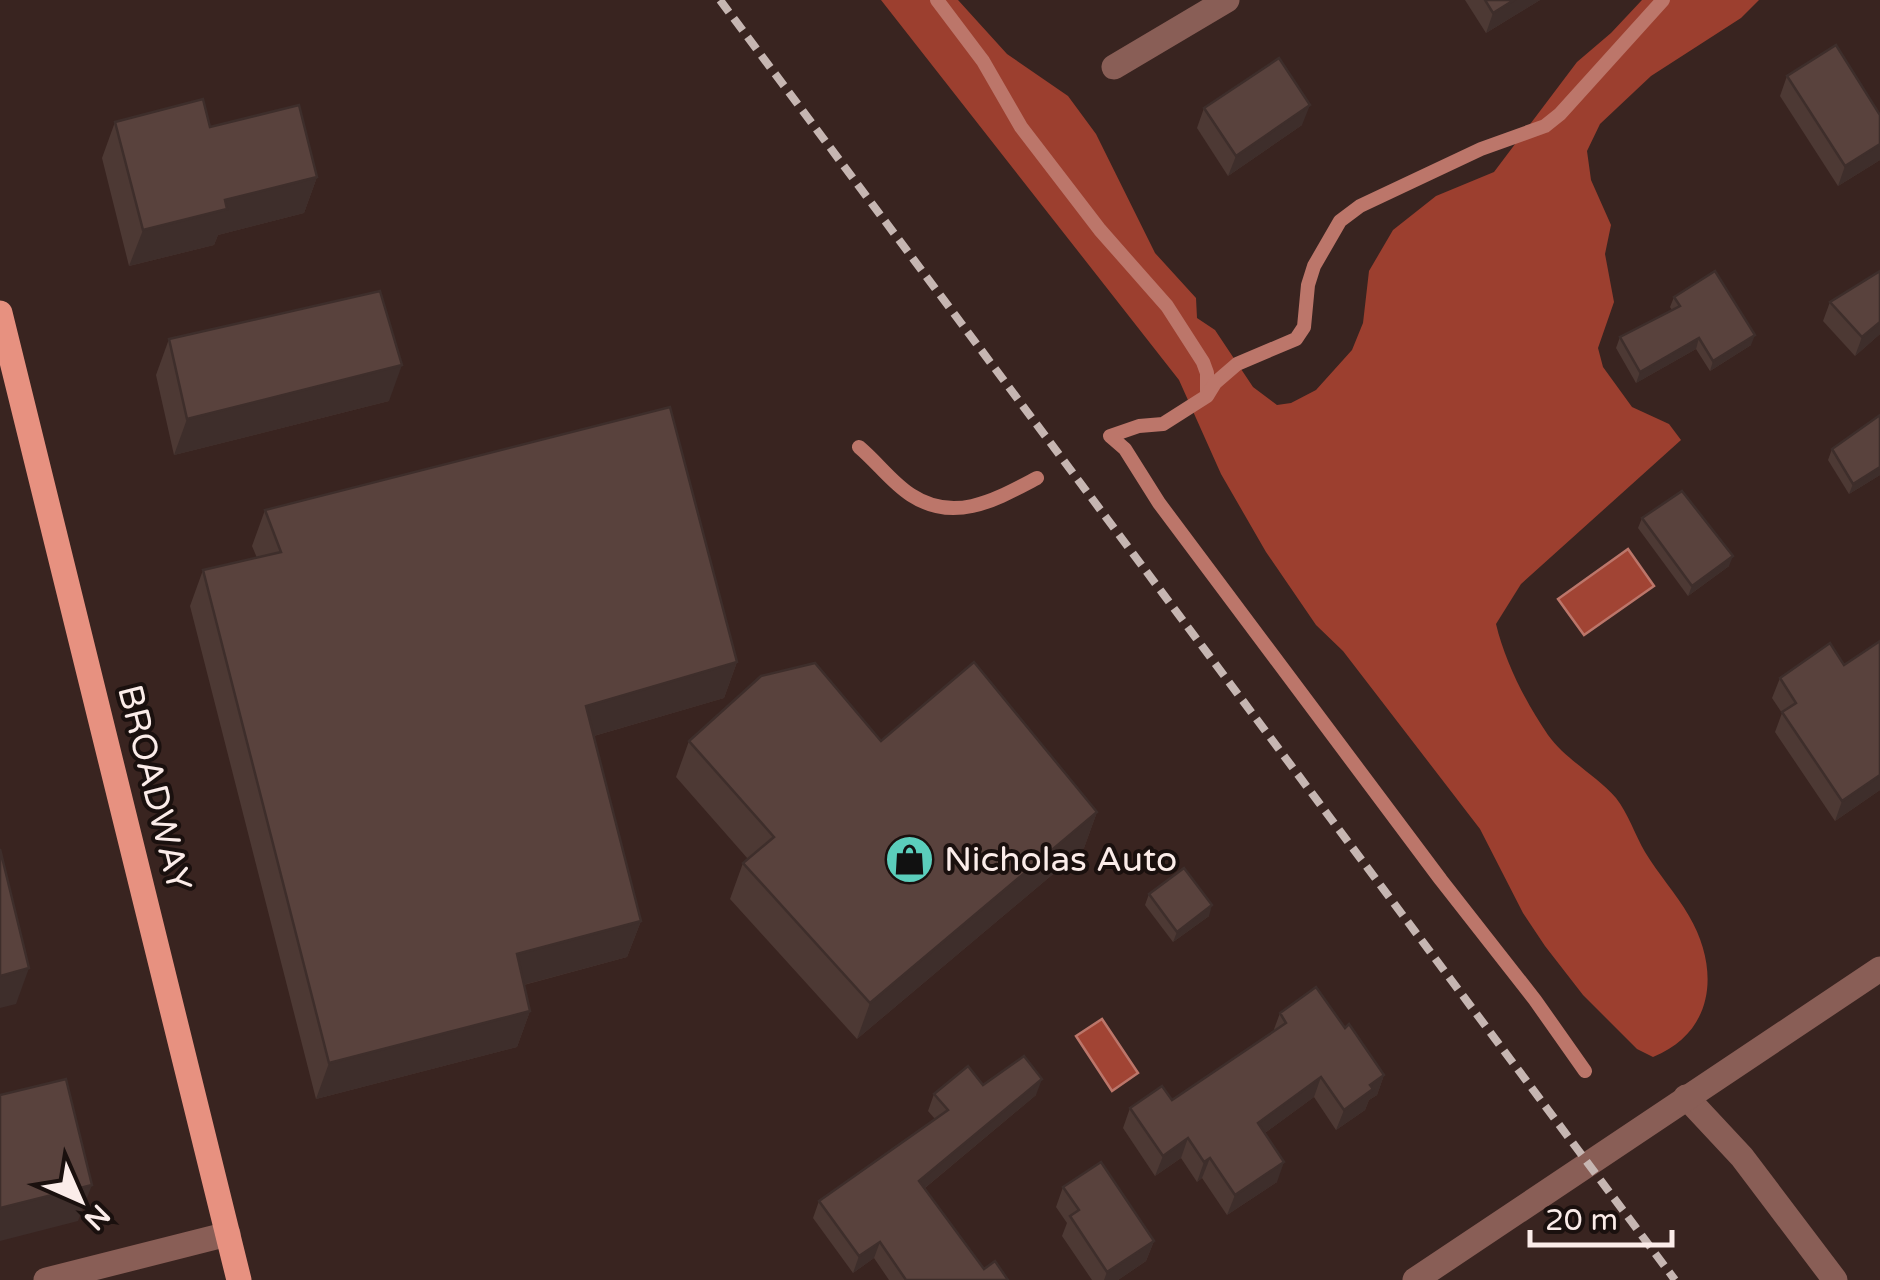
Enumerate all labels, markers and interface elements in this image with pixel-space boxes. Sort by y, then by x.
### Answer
street label: BROADWAY [108,680,200,896]
shop icon: Nicholas Auto [883,834,935,886]
place label: Nicholas Auto [944,839,1177,881]
north arrow [30,1150,130,1250]
scale bar [1530,1185,1672,1247]
text: N [77,1197,117,1237]
text: 20 m [1545,1202,1618,1239]

